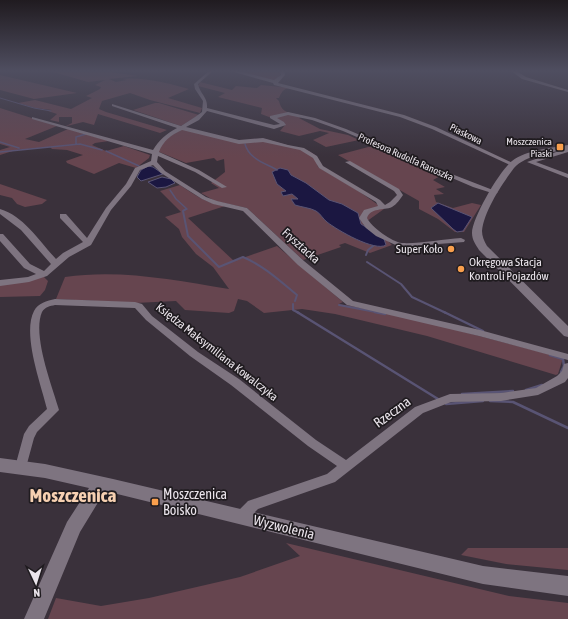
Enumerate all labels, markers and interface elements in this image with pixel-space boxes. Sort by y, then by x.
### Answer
street label: Piaskowa [448,121,484,147]
street label: Profesora Rudolfa Ranoszka [357,131,456,183]
place label: Moszczenica Piaski [506,136,552,159]
marker: Moszczenica Piaski [555,142,565,152]
street label: Frysztacka [279,225,323,267]
place label: Super Koło [396,242,443,256]
marker: Super Koło [446,244,456,254]
place label: Okręgowa Stacja Kontroli Pojazdów [469,255,549,283]
marker: Okręgowa Stacja Kontroli Pojazdów [456,264,466,274]
street label: Księdza Maksymiliana Kowalczyka [153,300,281,404]
street label: Rzeczna [370,393,414,431]
district label: Moszczenica [30,484,117,506]
place label: Moszczenica Boisko [163,486,227,518]
marker: Moszczenica Boisko [150,497,160,507]
street label: Wyzwolenia [252,512,316,542]
north arrow [16,563,56,603]
text: N [33,587,40,599]

